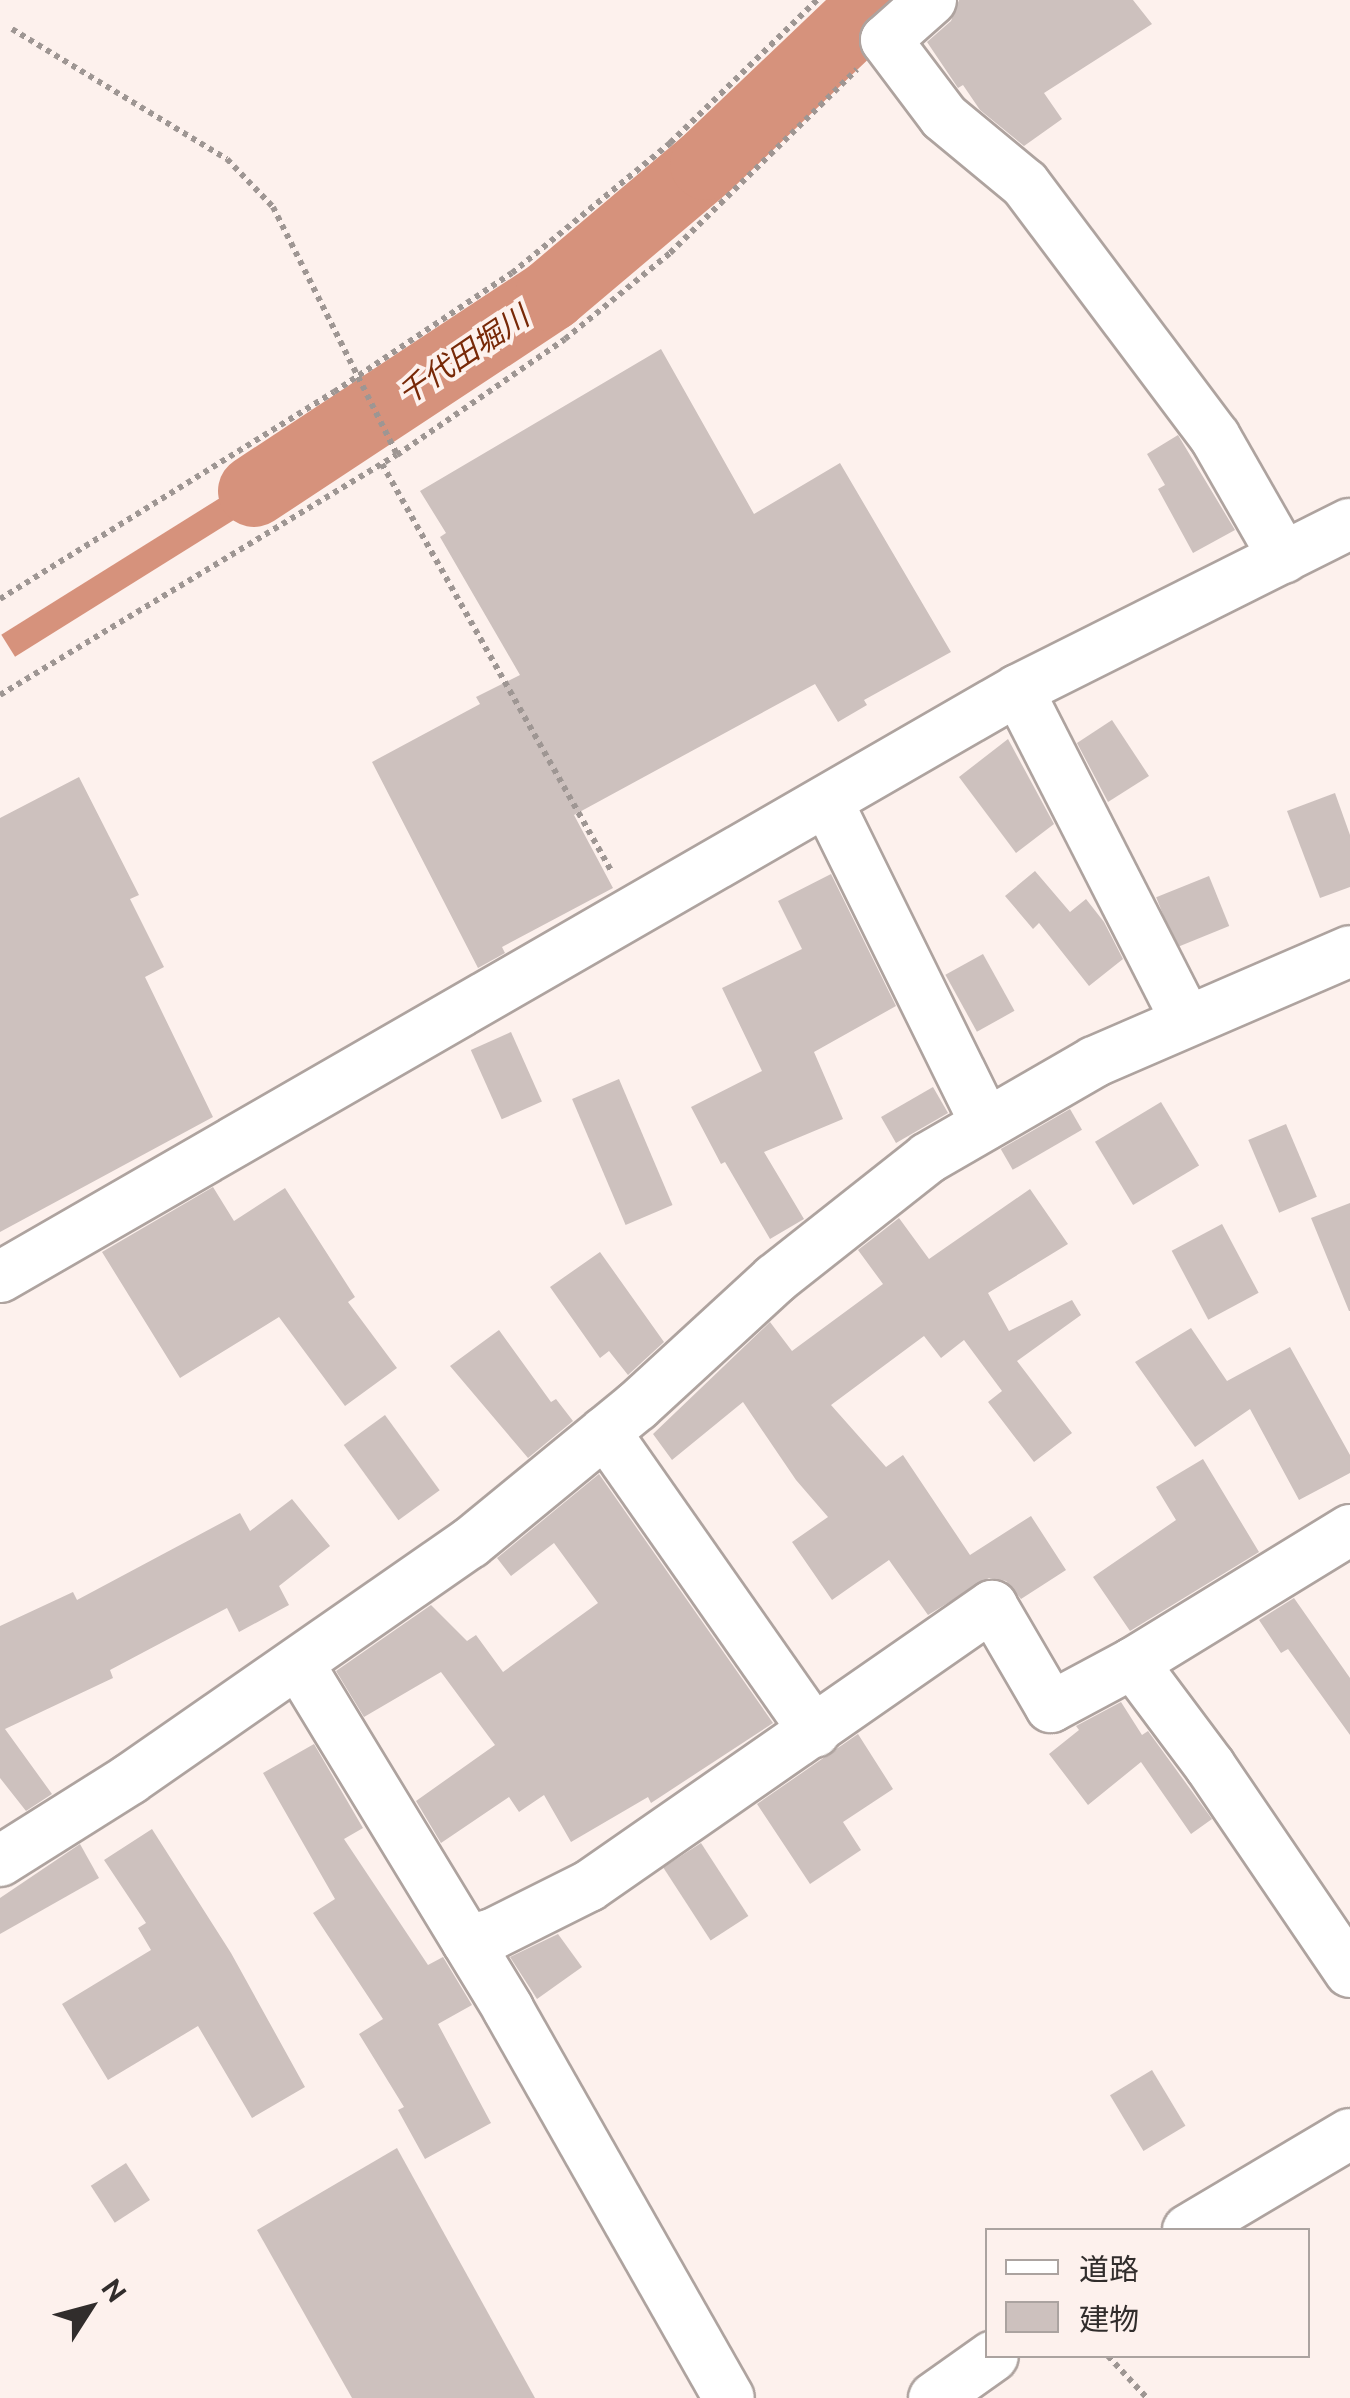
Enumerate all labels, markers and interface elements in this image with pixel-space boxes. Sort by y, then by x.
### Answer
water label: 千代田堀川 [391,298,535,412]
legend [985,2228,1310,2358]
text: 道路 [1079,2252,1139,2286]
north arrow [40,2258,140,2358]
text: N [96,2273,133,2308]
text: 建物 [1079,2302,1139,2336]

